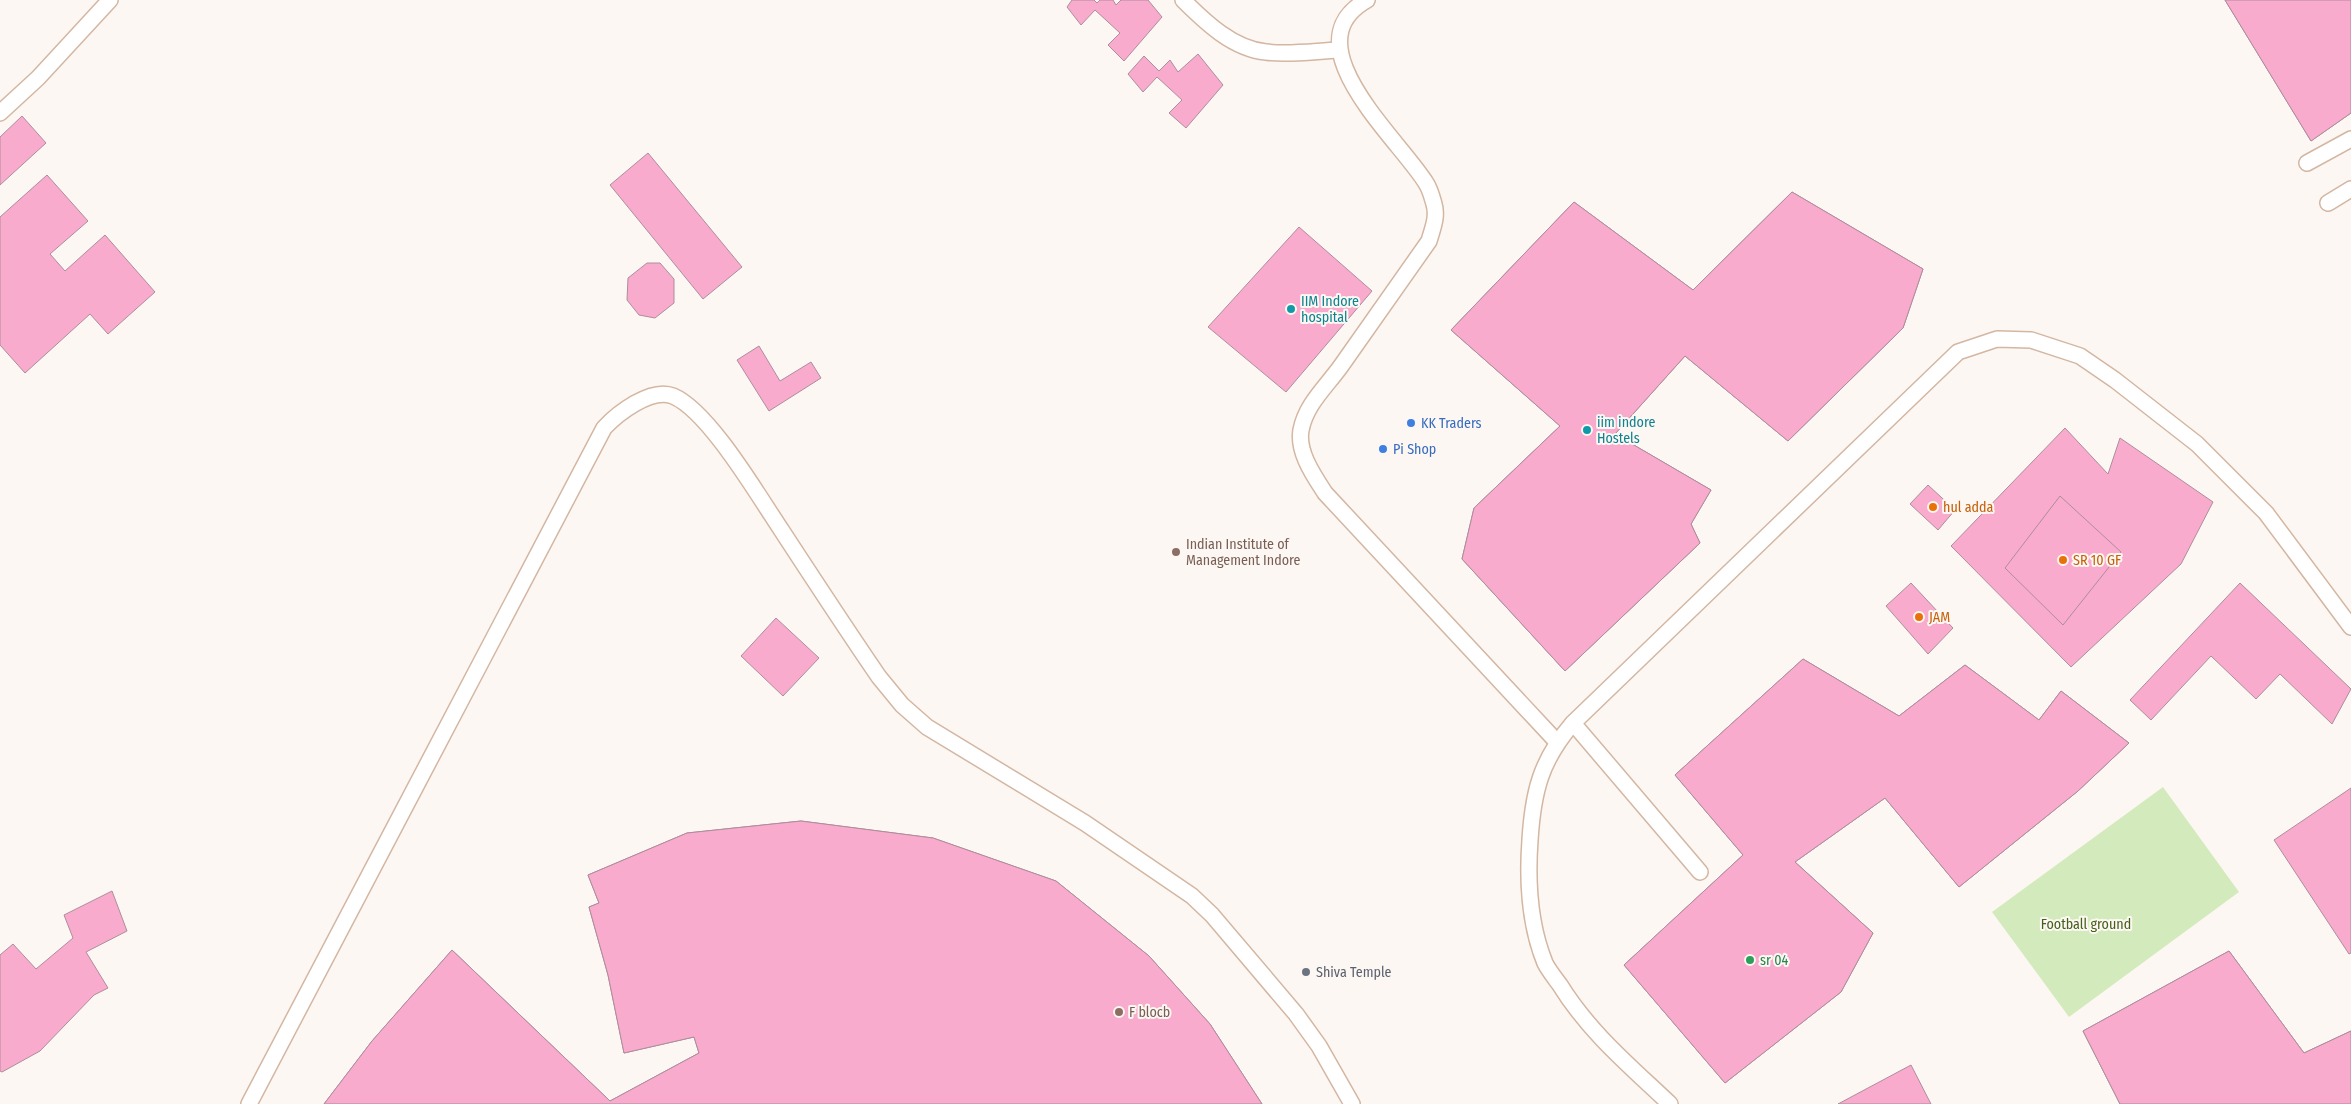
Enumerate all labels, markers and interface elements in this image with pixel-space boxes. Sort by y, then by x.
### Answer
place label: IIM Indore hospital [1301,293,1359,326]
marker: IIM Indore hospital [1285,303,1297,315]
place label: iim indore Hostels [1597,414,1655,447]
place label: KK Traders [1421,415,1482,432]
marker: KK Traders [1405,417,1417,429]
marker: iim indore Hostels [1581,424,1593,436]
place label: Pi Shop [1393,441,1436,458]
marker: Pi Shop [1377,443,1389,455]
place label: hul adda [1943,499,1994,516]
marker: hul adda [1927,501,1939,513]
place label: Indian Institute of Management Indore [1186,536,1301,569]
marker: Indian Institute of Management Indore [1170,546,1182,558]
place label: SR 10 GF [2073,552,2121,569]
marker: SR 10 GF [2057,554,2069,566]
place label: JAM [1929,609,1950,626]
marker: JAM [1913,611,1925,623]
park label: Football ground [2041,916,2131,933]
place label: sr 04 [1760,952,1788,969]
marker: sr 04 [1744,954,1756,966]
place label: Shiva Temple [1316,964,1392,981]
marker: Shiva Temple [1300,966,1312,978]
place label: F blocb [1129,1004,1170,1021]
marker: F blocb [1113,1006,1125,1018]

